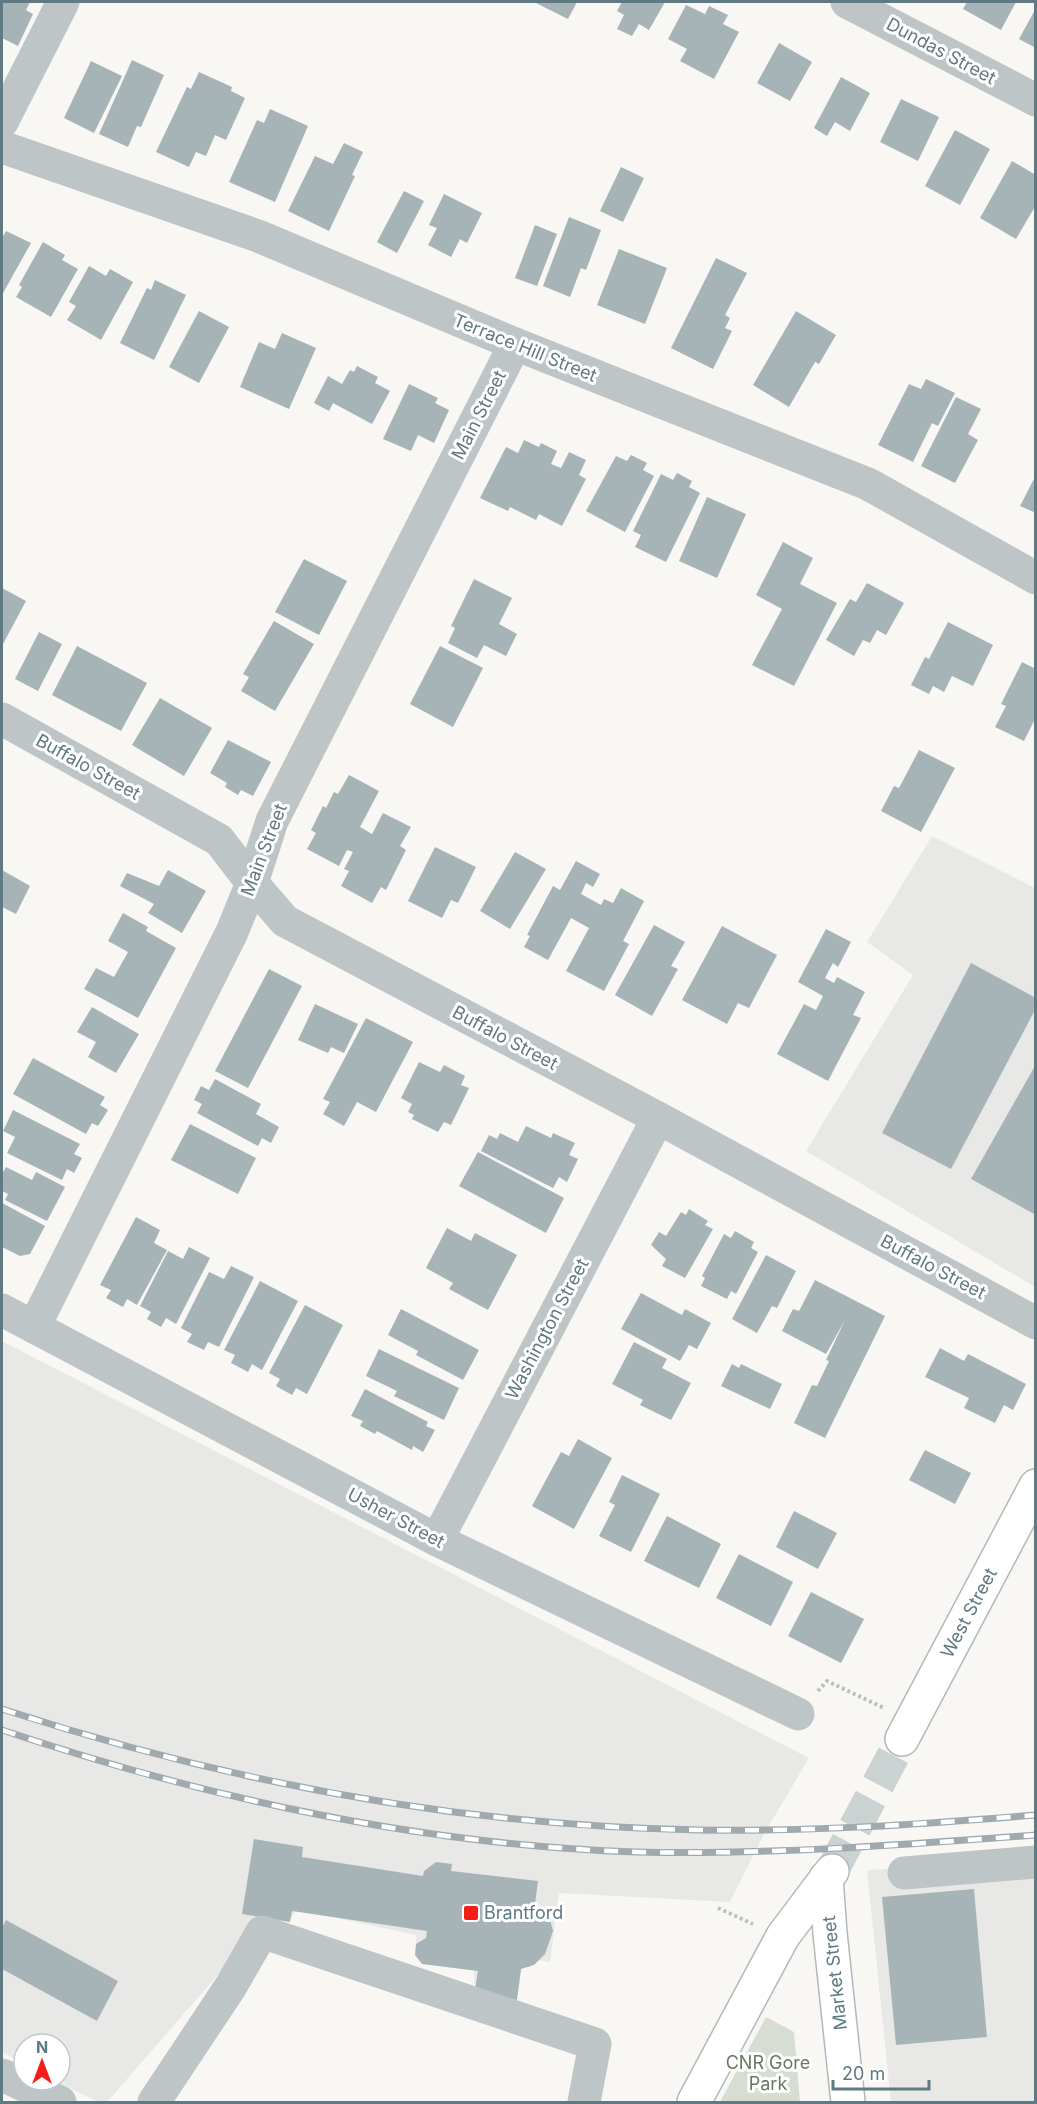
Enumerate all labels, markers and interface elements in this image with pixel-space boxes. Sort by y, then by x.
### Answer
street label: Dundas Street [883,13,1000,88]
street label: Terrace Hill Street [450,309,600,386]
street label: Main Street [447,367,510,463]
street label: Buffalo Street [32,729,144,804]
street label: Main Street [236,801,291,899]
street label: Buffalo Street [449,1001,561,1074]
street label: Buffalo Street [877,1230,989,1303]
street label: Washington Street [501,1255,593,1403]
street label: Usher Street [344,1483,448,1552]
street label: West Street [936,1564,1001,1661]
place label: Brantford [484,1902,563,1923]
marker: Brantford [462,1904,480,1922]
street label: Market Street [818,1915,851,2031]
north arrow [12,2032,72,2092]
text: N [36,2037,48,2057]
park label: CNR Gore Park [726,2052,810,2094]
scale bar [833,2053,929,2091]
text: 20 m [842,2063,885,2084]

